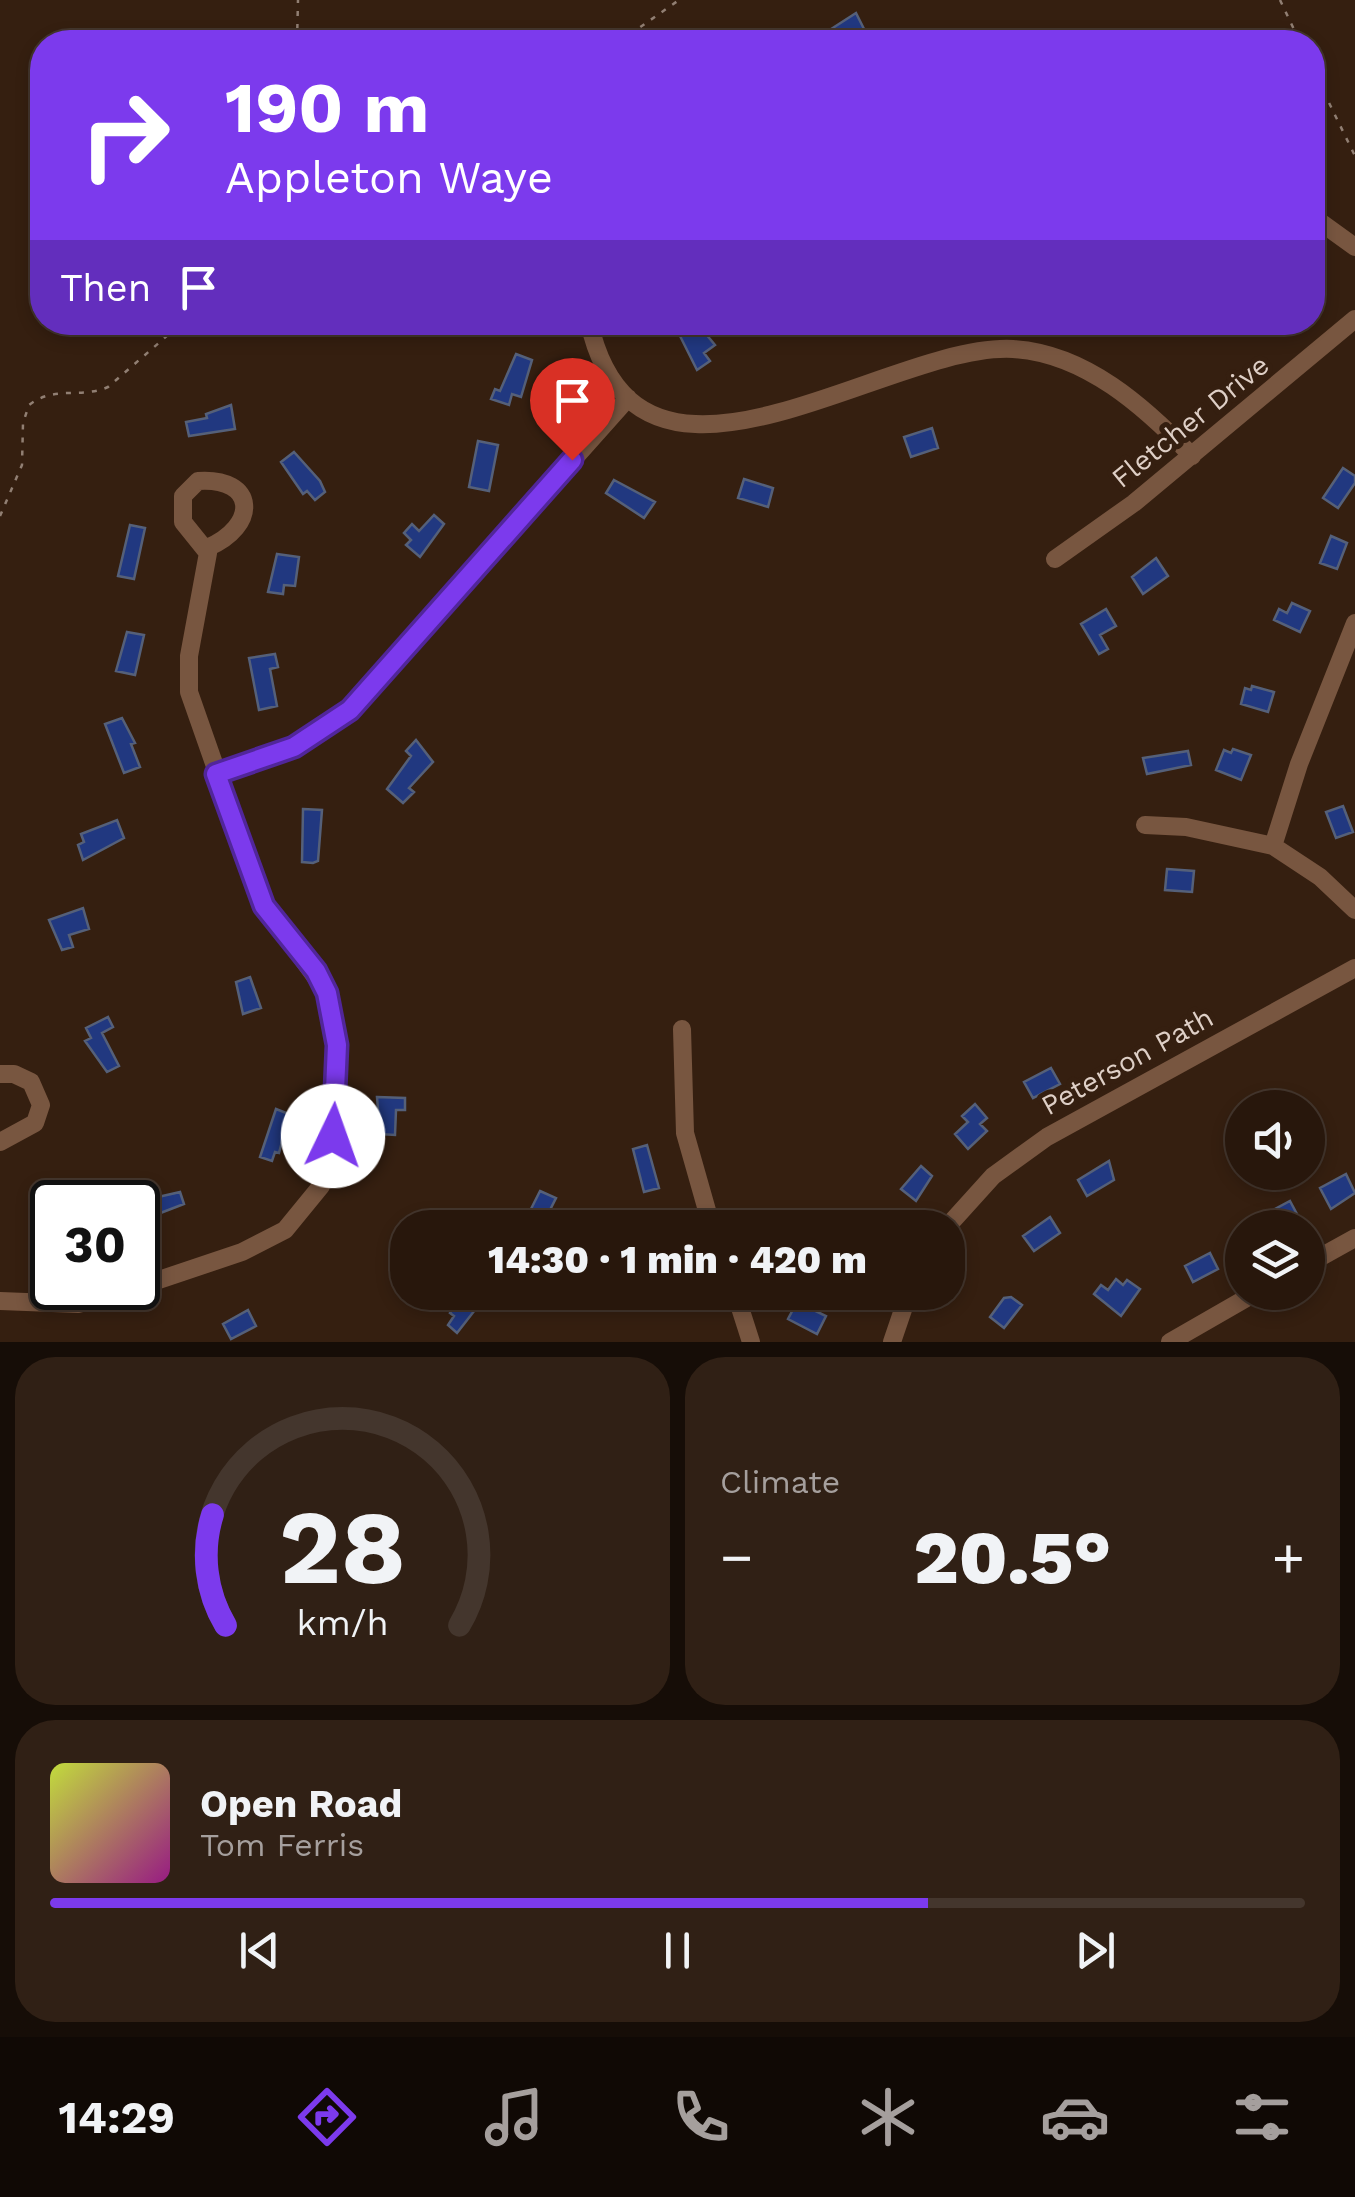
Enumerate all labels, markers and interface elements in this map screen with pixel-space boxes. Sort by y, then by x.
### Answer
text: 190 m [225,67,429,149]
icon: right [60,70,190,200]
text: Appleton Waye [225,151,553,204]
icon: arrive [171,260,226,315]
text: Then [60,266,151,310]
street label: Fletcher Drive [1105,348,1275,495]
pin [530,358,615,461]
icon: arrive [545,373,600,428]
street label: Peterson Path [1036,1001,1219,1122]
position arrow [281,1084,385,1188]
map controls [1225,1090,1325,1310]
button: sound [1225,1090,1325,1190]
speed limit sign: 30 [30,1180,160,1310]
button: layers [1225,1210,1325,1310]
text: 14:30 · 1 min · 420 m [488,1238,867,1282]
text: Climate [720,1463,840,1501]
text: 28 [279,1486,406,1608]
text: 20.5° [914,1513,1111,1601]
text: − [720,1525,753,1589]
text: + [1272,1525,1305,1589]
text: km/h [296,1602,389,1644]
text: Open Road [200,1782,402,1826]
text: Tom Ferris [200,1826,364,1864]
icon: previous [232,1923,287,1978]
icon: pause [650,1923,705,1978]
icon: next [1068,1923,1123,1978]
icon: directions [292,2082,362,2152]
icon: music [479,2082,549,2152]
icon: phone [666,2082,736,2152]
icon: climate [853,2082,923,2152]
icon: car [1040,2082,1110,2152]
icon: filters [1227,2082,1297,2152]
text: 14:29 [58,2091,175,2144]

